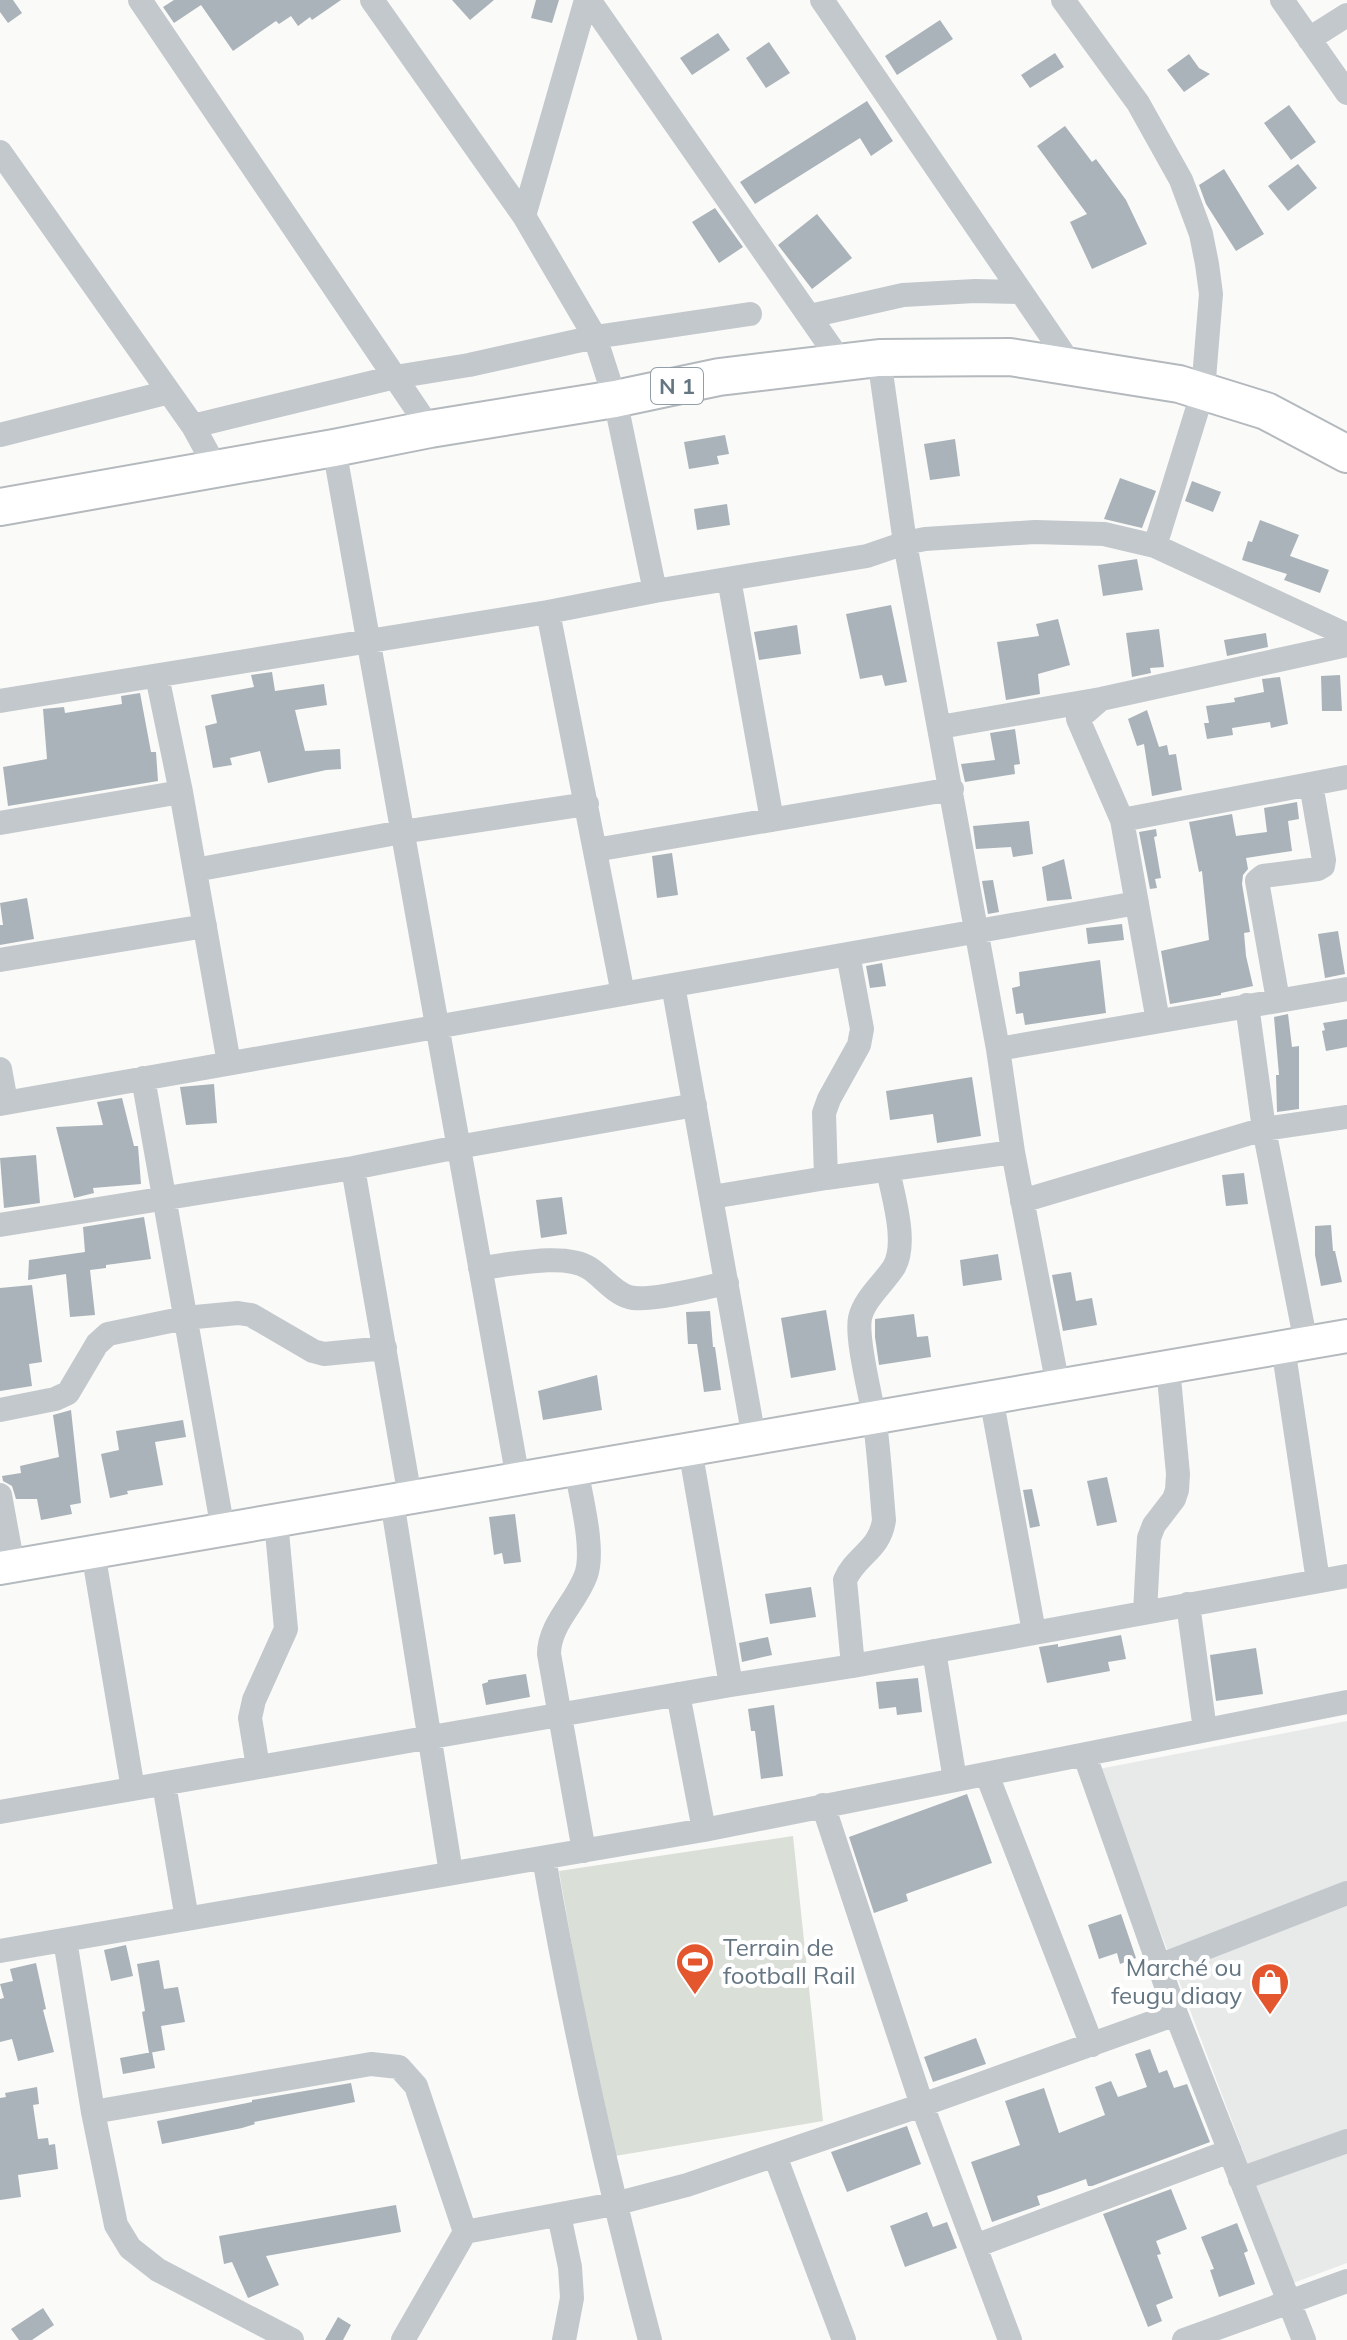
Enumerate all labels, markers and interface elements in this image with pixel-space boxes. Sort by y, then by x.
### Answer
road number: N 1 [651,368,703,404]
place label: Terrain de football Rail [723,1932,855,1990]
sports icon: Terrain de football Rail [674,1941,716,1996]
place label: Marché ou feugu diaay [1111,1952,1242,2010]
shop icon: Marché ou feugu diaay [1249,1961,1291,2016]

